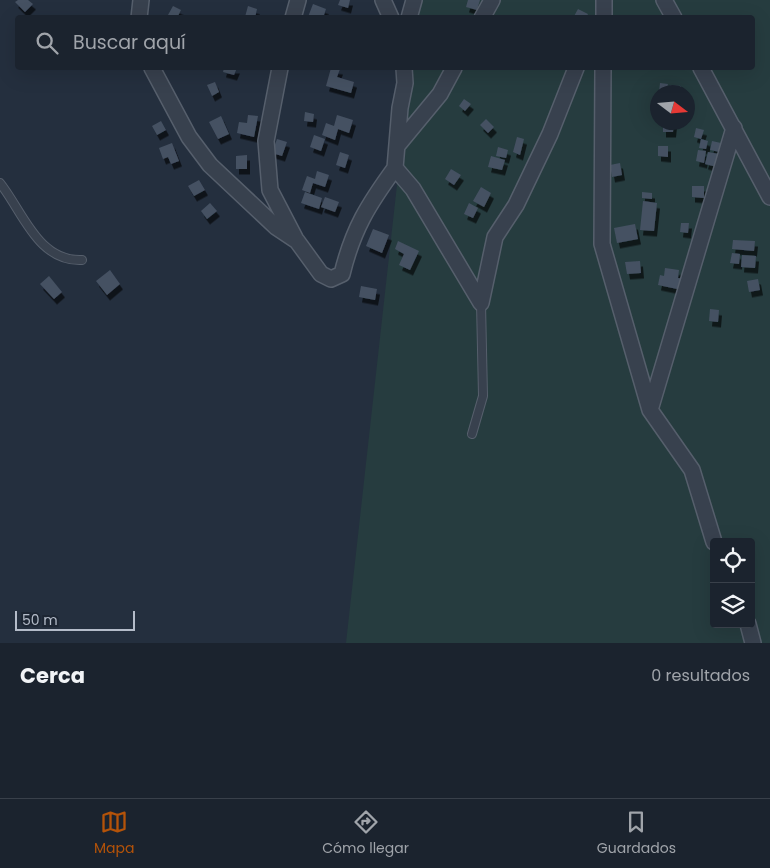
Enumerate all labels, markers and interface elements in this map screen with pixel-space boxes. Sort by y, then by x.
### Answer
search box [15,15,755,70]
icon: search [33,29,61,57]
text: Buscar aquí [73,29,186,56]
north arrow [650,85,695,130]
map controls [710,538,755,628]
button: locate [710,538,755,583]
button: layers [710,583,755,628]
scale bar [15,608,135,631]
text: 50 m [22,610,58,630]
text: Cerca [20,661,85,690]
text: 0 resultados [651,664,750,687]
tab: Mapa [94,808,134,859]
tab: Cómo llegar [322,808,409,859]
tab: Guardados [597,808,676,859]

